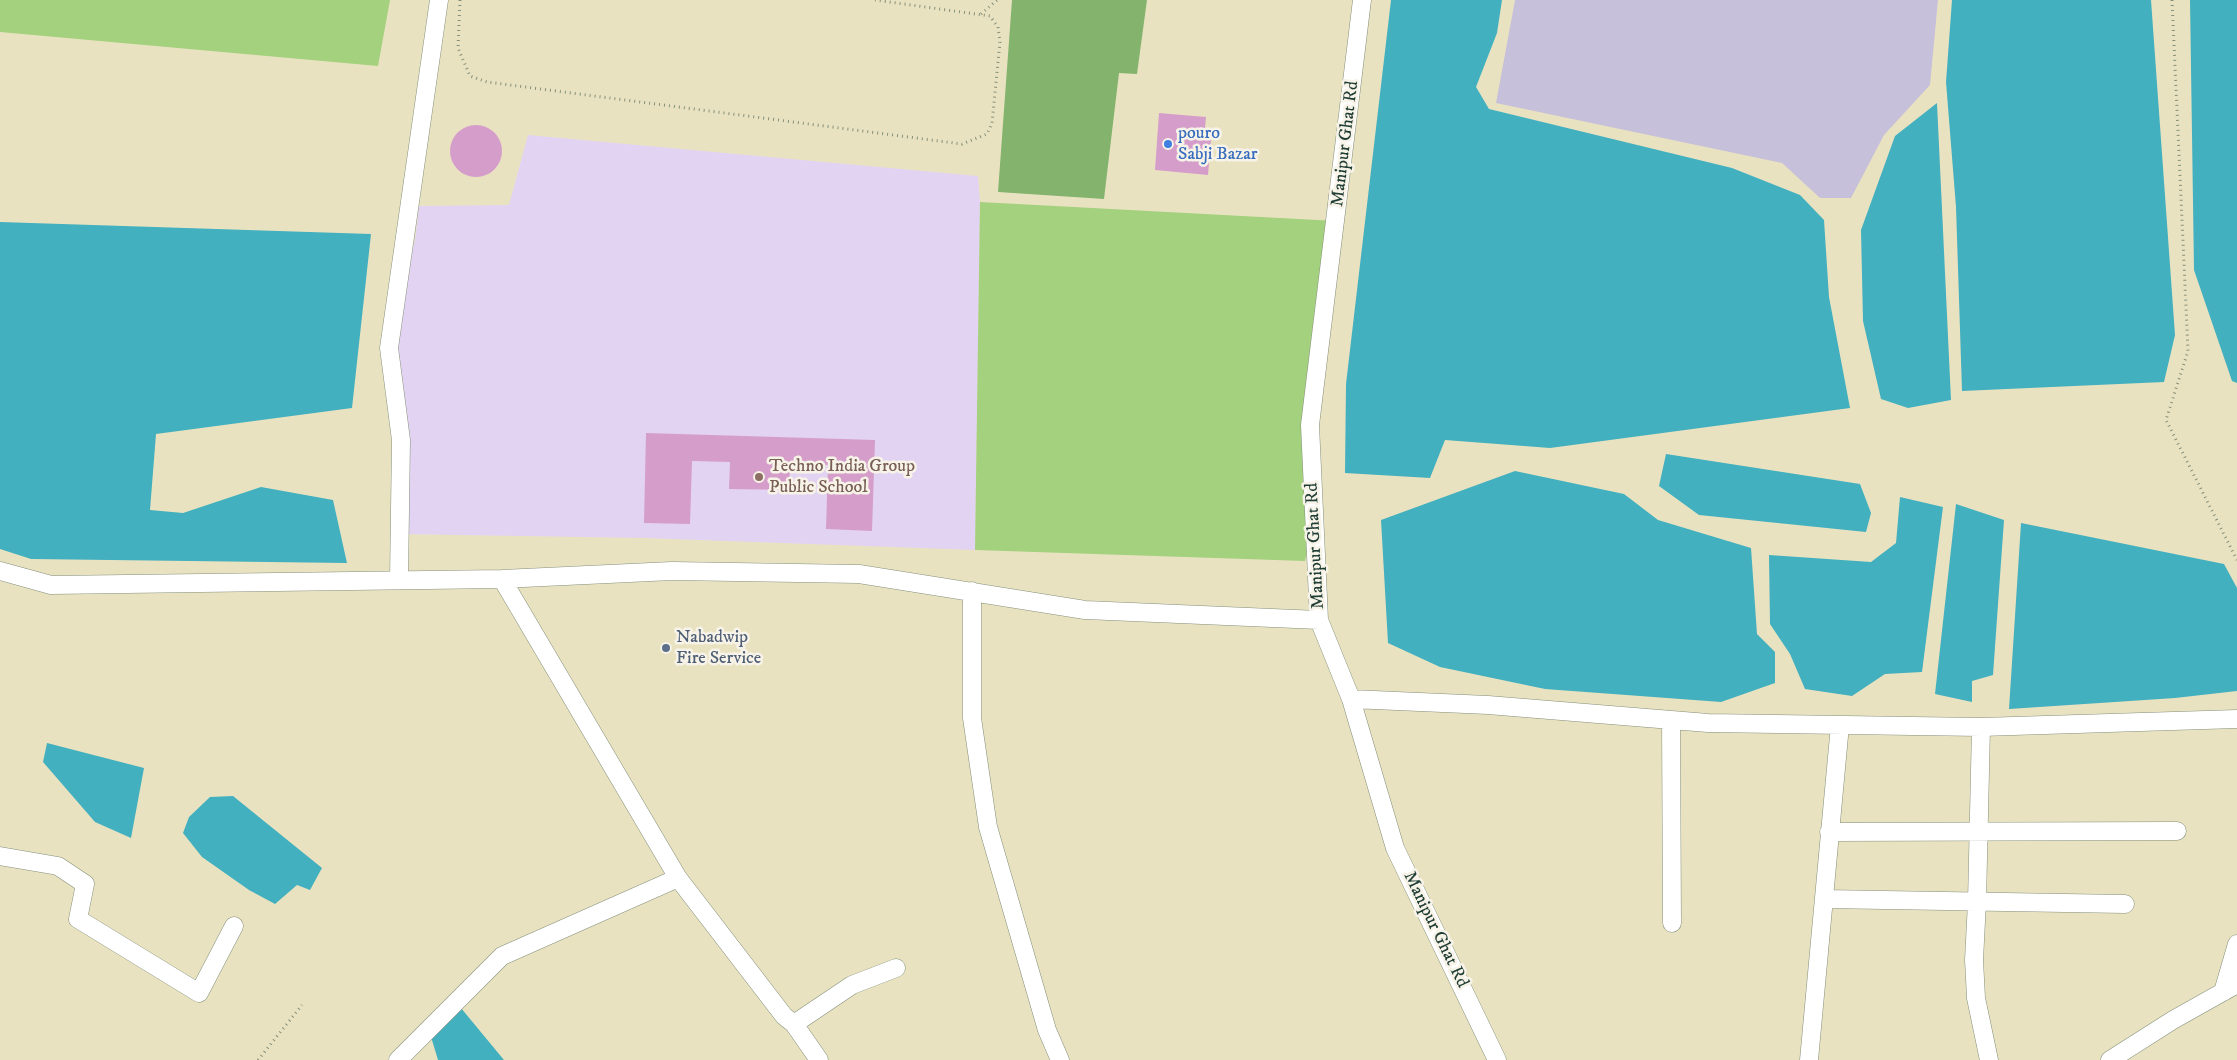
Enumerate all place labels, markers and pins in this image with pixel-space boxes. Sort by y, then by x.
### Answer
place label: pouro Sabji Bazar [1178,123,1257,166]
marker: pouro Sabji Bazar [1162,138,1174,150]
place label: Techno India Group Public School [769,456,915,498]
marker: Techno India Group Public School [753,471,765,483]
place label: Nabadwip Fire Service [676,627,761,670]
marker: Nabadwip Fire Service [660,642,672,654]

